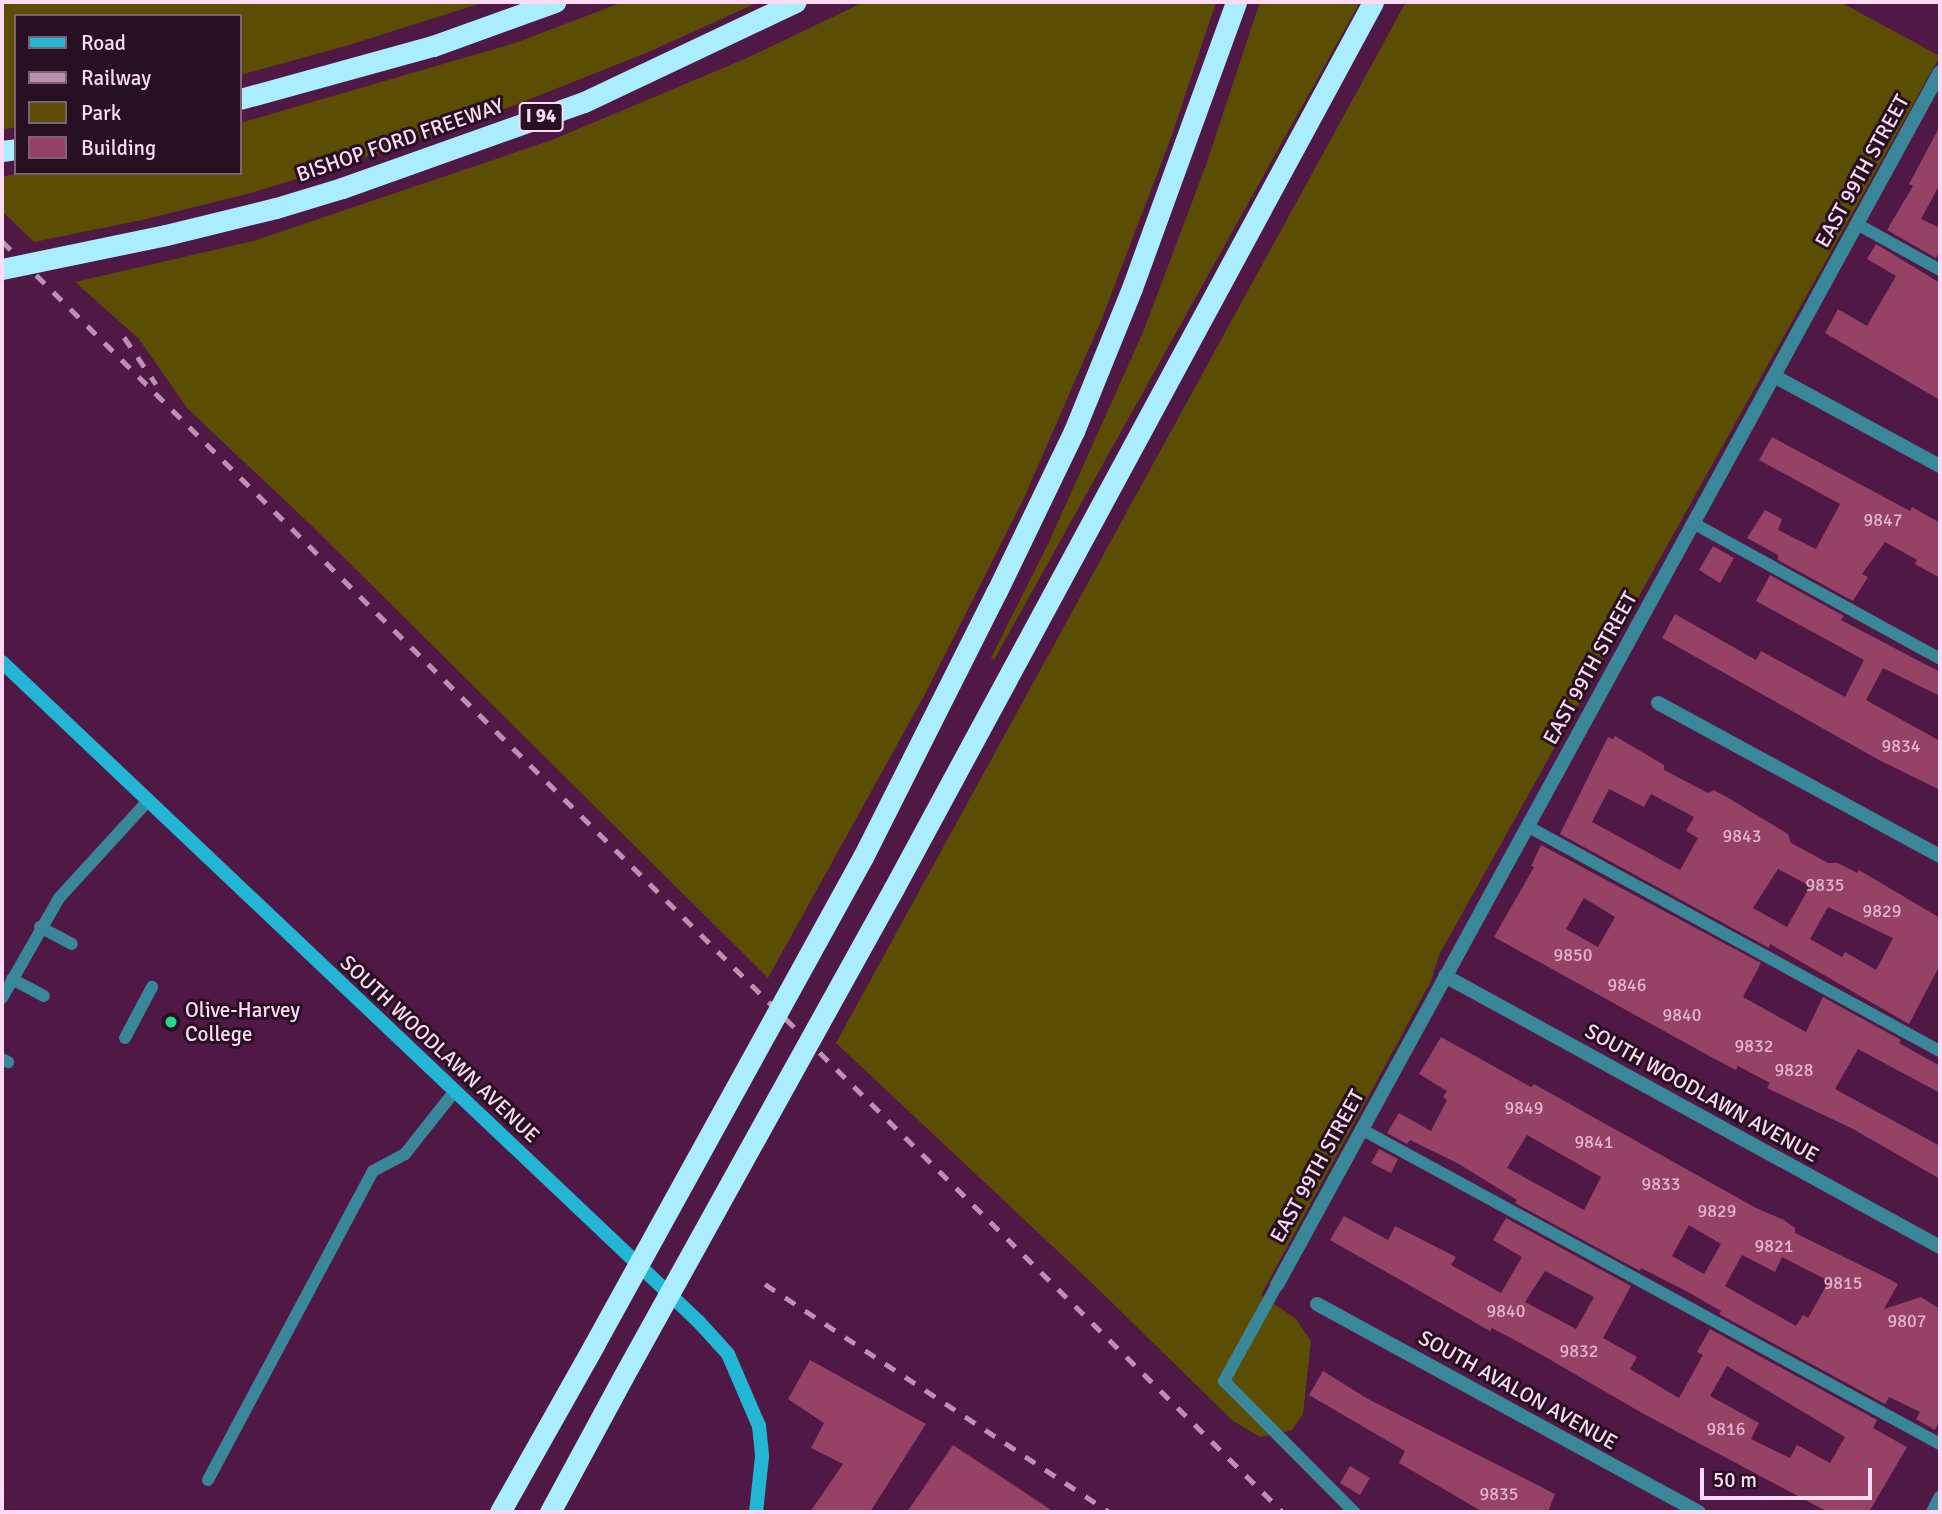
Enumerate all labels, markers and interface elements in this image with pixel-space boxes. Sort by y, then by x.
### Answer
legend [14,14,242,175]
text: Road [81,30,126,56]
text: Railway [81,65,151,91]
street label: EAST 99TH STREET [1810,90,1914,252]
street label: BISHOP FORD FREEWAY [293,93,507,187]
text: Park [81,100,121,126]
road number: I 94 [518,102,564,132]
text: Building [81,135,156,161]
house number: 9847 [1864,509,1902,531]
street label: EAST 99TH STREET [1538,587,1642,749]
house number: 9834 [1882,735,1920,757]
house number: 9843 [1723,825,1761,847]
house number: 9835 [1806,874,1844,896]
house number: 9829 [1863,900,1901,922]
house number: 9850 [1554,944,1592,966]
street label: SOUTH WOODLAWN AVENUE [335,950,545,1148]
house number: 9846 [1608,974,1646,996]
place label: Olive-Harvey College [185,997,300,1047]
house number: 9840 [1663,1004,1701,1026]
marker: Olive-Harvey College [163,1014,179,1030]
street label: SOUTH WOODLAWN AVENUE [1581,1018,1823,1168]
house number: 9832 [1735,1035,1773,1057]
house number: 9828 [1775,1059,1813,1081]
street label: EAST 99TH STREET [1265,1085,1369,1247]
house number: 9849 [1505,1097,1543,1119]
house number: 9841 [1575,1131,1613,1153]
house number: 9833 [1642,1173,1680,1195]
house number: 9829 [1698,1200,1736,1222]
house number: 9821 [1755,1235,1793,1257]
house number: 9815 [1824,1272,1862,1294]
house number: 9840 [1487,1300,1525,1322]
house number: 9807 [1888,1310,1926,1332]
street label: SOUTH AVALON AVENUE [1414,1325,1622,1455]
house number: 9832 [1560,1340,1598,1362]
house number: 9816 [1707,1418,1745,1440]
scale bar [1704,1454,1876,1498]
text: 50 m [1713,1467,1757,1493]
house number: 9835 [1480,1483,1518,1505]

